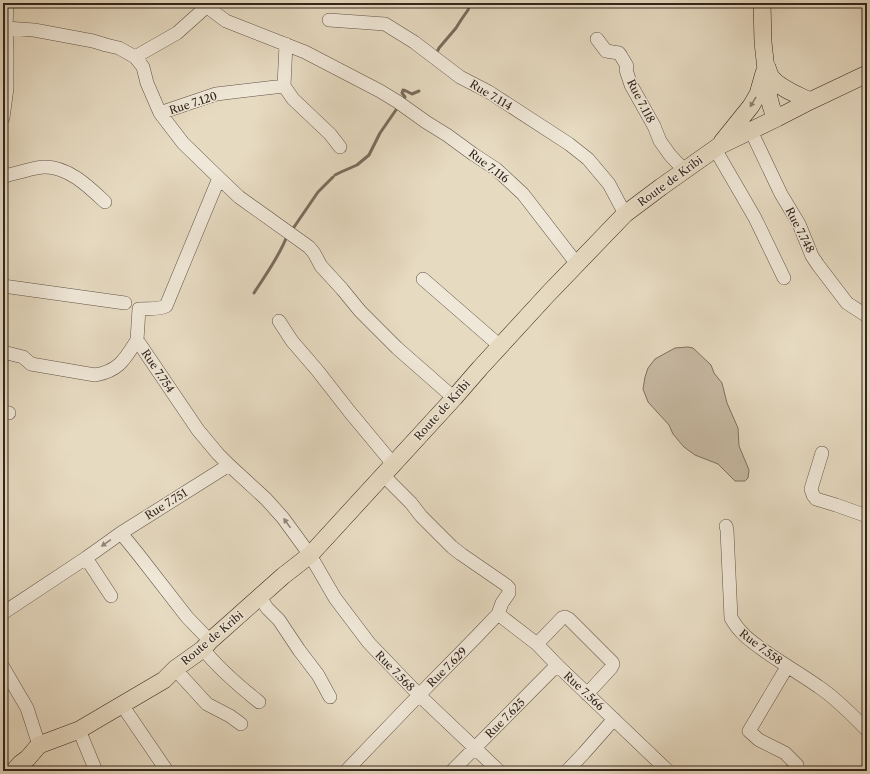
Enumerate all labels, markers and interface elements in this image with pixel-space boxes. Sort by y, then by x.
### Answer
street label: Rue 7.114 [467,77,515,113]
street label: Rue 7.118 [624,77,658,125]
street label: Rue 7.120 [167,89,219,117]
one-way arrow [749,97,757,107]
street label: Rue 7.116 [466,146,513,186]
street label: Route de Kribi [635,152,706,209]
street label: Rue 7.748 [783,205,817,255]
street label: Rue 7.754 [138,347,178,395]
street label: Route de Kribi [411,376,473,443]
street label: Rue 7.751 [142,485,190,523]
one-way arrow [283,518,291,528]
one-way arrow [101,539,112,547]
street label: Route de Kribi [178,608,246,668]
street label: Rue 7.558 [737,626,785,668]
street label: Rue 7.629 [424,644,470,690]
street label: Rue 7.568 [372,648,418,694]
street label: Rue 7.566 [561,669,608,714]
street label: Rue 7.625 [482,695,528,741]

